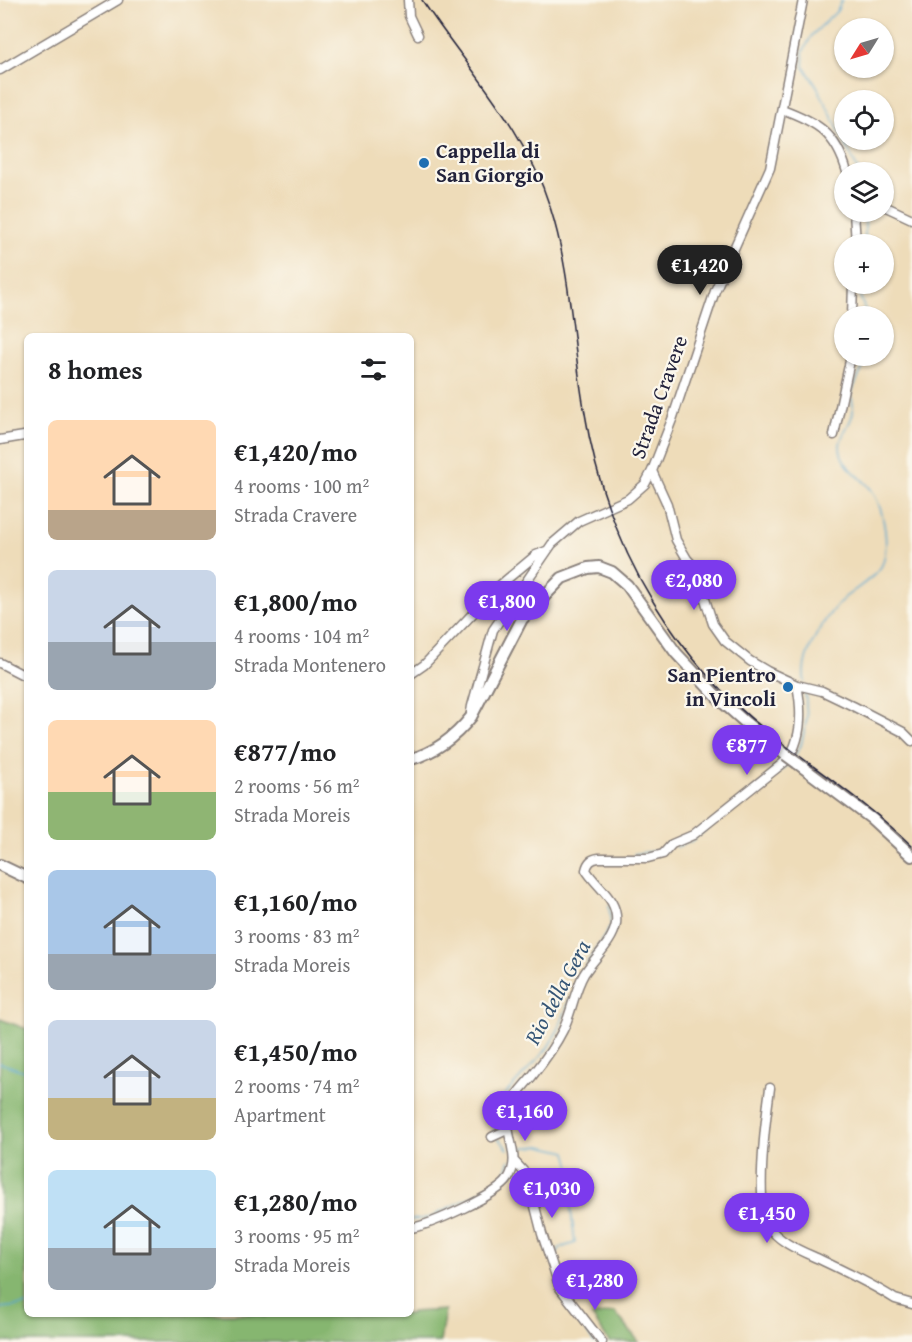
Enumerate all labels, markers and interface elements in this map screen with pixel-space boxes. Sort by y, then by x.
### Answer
north arrow [834,18,894,78]
map controls [834,18,894,366]
button: locate [834,90,894,150]
place label: Cappella di San Giorgio [436,135,544,190]
marker: Cappella di San Giorgio [417,156,431,170]
button: layers [834,162,894,222]
button: + [834,234,894,294]
pin: €1,420 [651,245,749,296]
text: €1,420 [671,250,729,279]
button: − [834,306,894,366]
street label: Strada Cravere [622,331,695,463]
text: 8 homes [48,350,143,389]
icon: filters [357,353,390,386]
text: €1,420/mo [234,432,357,471]
icon: home [96,444,168,516]
text: 4 rooms · 100 m² [234,471,369,500]
text: Strada Cravere [234,500,357,529]
pin: €2,080 [645,560,743,611]
text: €2,080 [665,565,723,594]
pin: €1,800 [458,581,556,632]
text: €1,800/mo [234,582,357,621]
text: €1,800 [478,586,536,615]
icon: home [96,594,168,666]
text: 4 rooms · 104 m² [234,621,369,650]
text: Strada Montenero [234,650,386,679]
place label: San Pientro in Vincoli [667,659,776,714]
marker: San Pientro in Vincoli [781,680,795,694]
pin: €877 [711,725,783,776]
text: €877 [726,730,768,759]
text: €877/mo [234,732,336,771]
icon: home [96,744,168,816]
text: 2 rooms · 56 m² [234,771,360,800]
text: Strada Moreis [234,800,350,829]
text: €1,160/mo [234,882,357,921]
icon: home [96,894,168,966]
text: 3 rooms · 83 m² [234,921,360,950]
water label: Rio della Gera [516,934,598,1051]
text: Strada Moreis [234,950,350,979]
text: €1,450/mo [234,1032,357,1071]
icon: home [96,1044,168,1116]
text: 2 rooms · 74 m² [234,1071,360,1100]
pin: €1,160 [476,1091,574,1142]
text: €1,160 [496,1096,554,1125]
text: Apartment [234,1100,326,1129]
pin: €1,030 [503,1168,601,1219]
text: €1,030 [523,1173,581,1202]
text: €1,280/mo [234,1182,357,1221]
pin: €1,450 [718,1193,816,1244]
icon: home [96,1194,168,1266]
text: €1,450 [738,1198,796,1227]
text: 3 rooms · 95 m² [234,1221,360,1250]
text: Strada Moreis [234,1250,350,1279]
pin: €1,280 [546,1260,644,1311]
text: €1,280 [566,1265,624,1294]

